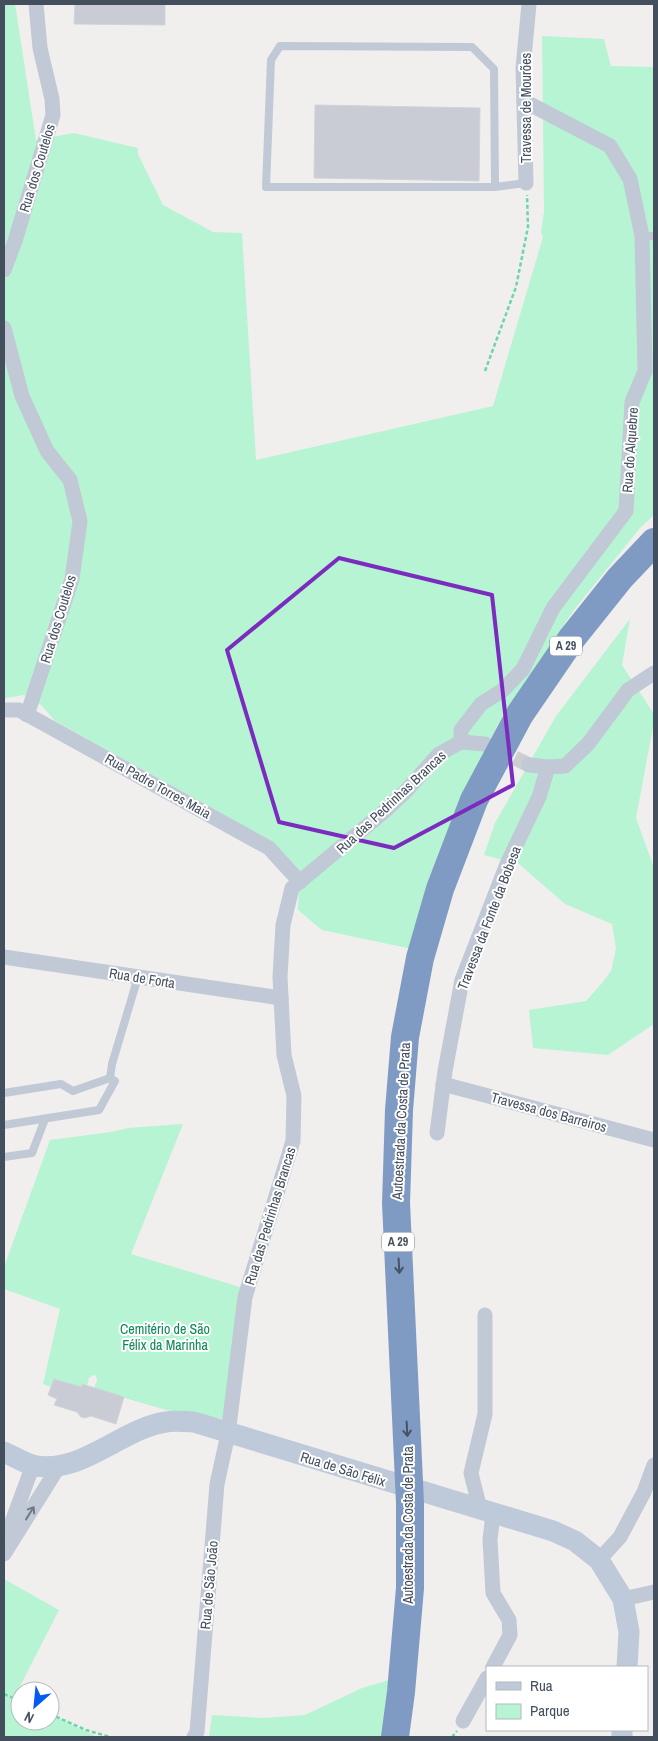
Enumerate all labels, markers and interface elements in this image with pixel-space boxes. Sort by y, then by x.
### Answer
street label: Travessa de Mourões [517,52,535,163]
street label: Rua dos Coutelos [15,121,59,214]
street label: Rua do Alquebre [618,407,642,493]
street label: Rua dos Coutelos [36,572,80,665]
road number: A 29 [550,636,582,656]
street label: Rua das Pedrinhas Brancas [332,746,450,858]
street label: Rua Padre Torres Maia [102,749,215,823]
street label: Travessa da Fonte da Bobesa [453,843,525,993]
street label: Rua de Forta [108,964,177,992]
street label: Autoestrada da Costa de Prata [388,1041,414,1201]
street label: Travessa dos Barreiros [489,1088,609,1136]
street label: Rua das Pedrinhas Brancas [240,1144,300,1287]
road number: A 29 [382,1232,414,1252]
one-way arrow [395,1258,404,1274]
park label: Cemitério de São Félix da Marinha [120,1320,210,1354]
one-way arrow [402,1420,411,1436]
street label: Autoestrada da Costa de Prata [399,1446,417,1605]
street label: Rua de São Félix [298,1448,388,1491]
one-way arrow [25,1506,35,1520]
street label: Rua de São João [196,1540,222,1630]
legend [486,1666,648,1731]
text: Rua [530,1675,553,1696]
north arrow [10,1681,60,1731]
text: Parque [530,1700,570,1721]
text: N [21,1708,37,1727]

